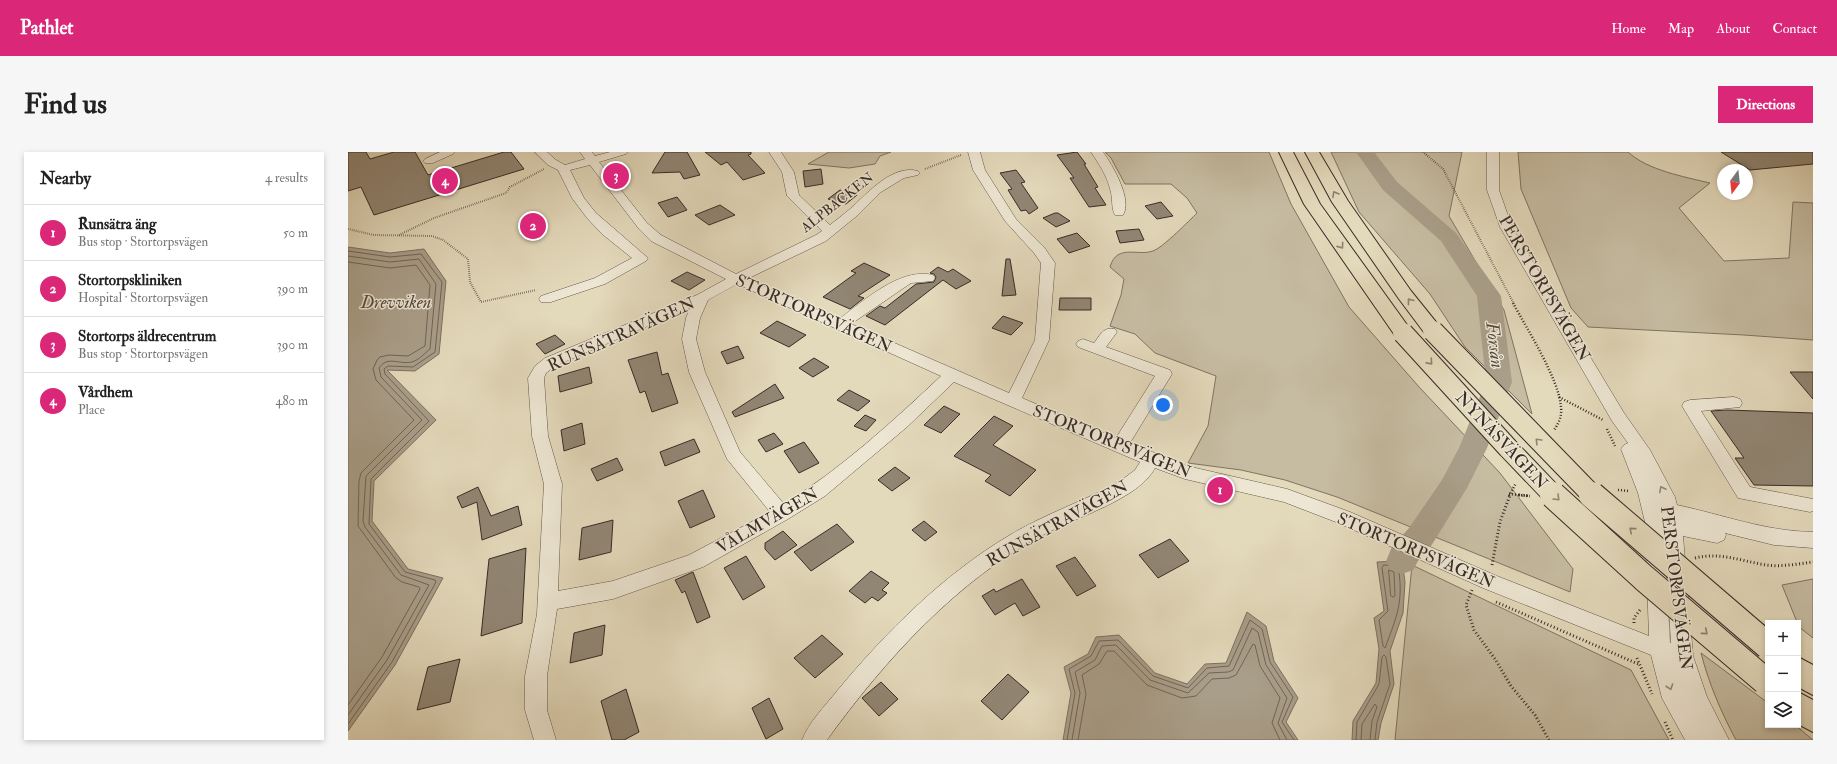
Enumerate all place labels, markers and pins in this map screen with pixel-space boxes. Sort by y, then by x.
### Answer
pin: 3 [603,161,629,191]
pin: 4 [432,166,458,196]
pin: 2 [520,211,546,241]
pin: 1 [1207,475,1233,505]

